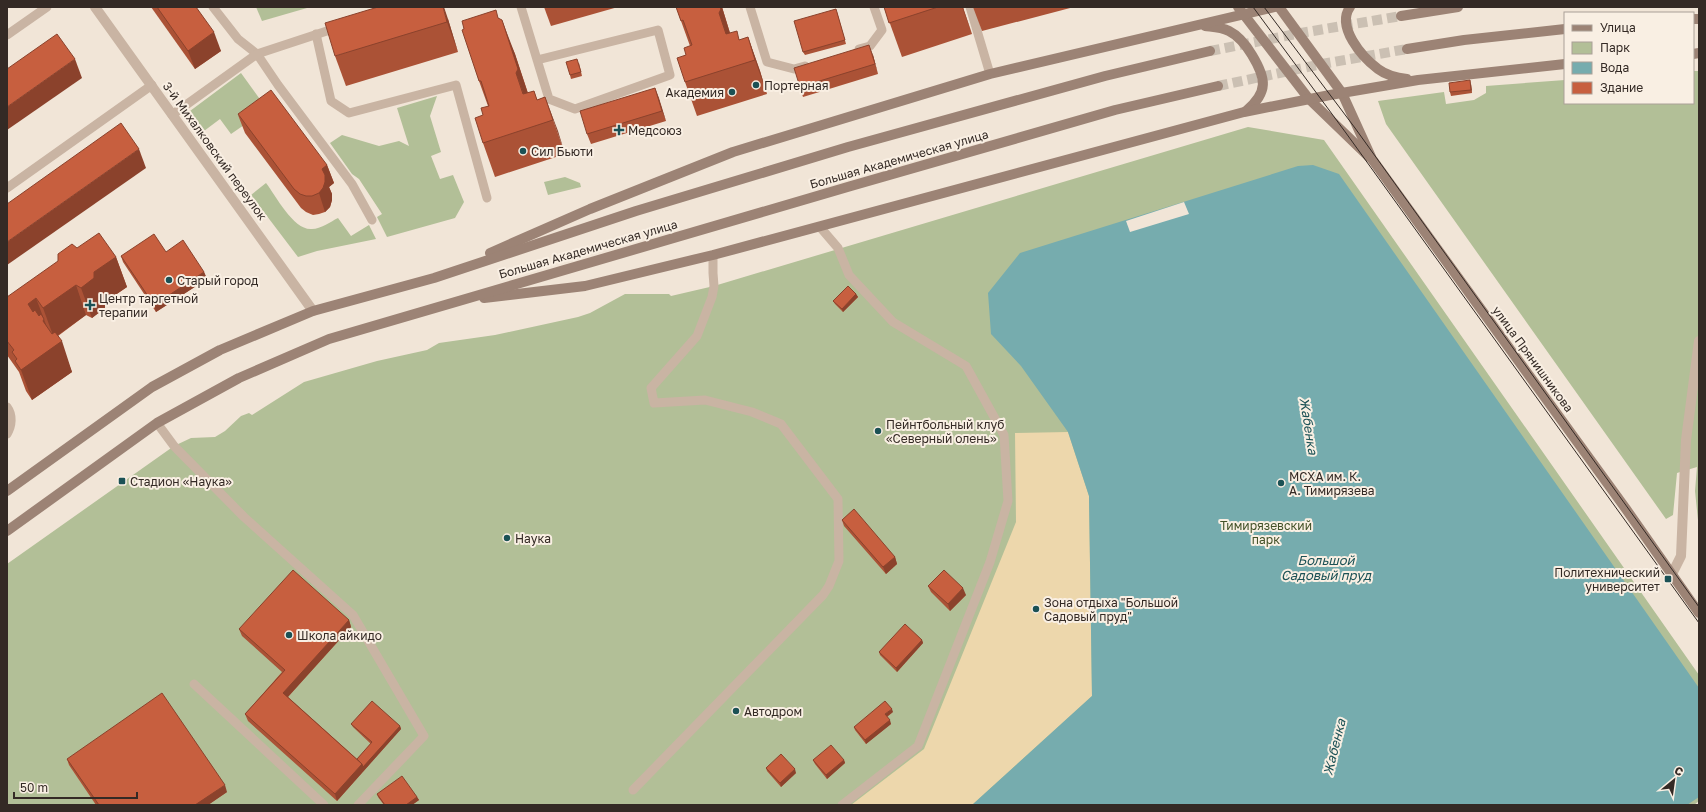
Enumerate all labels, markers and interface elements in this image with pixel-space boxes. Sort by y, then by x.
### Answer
legend [1564,12,1694,104]
text: Улица [1600,20,1636,35]
text: Парк [1600,40,1630,55]
text: Вода [1600,60,1629,75]
place label: Портерная [764,78,829,93]
street label: 3-й Михалковский переулок [160,79,270,223]
marker: Портерная [751,80,761,90]
text: Здание [1600,80,1643,95]
place label: Академия [665,85,724,100]
marker: Академия [727,87,737,97]
place label: Медсоюз [628,123,682,138]
marker: Медсоюз [613,124,625,136]
street label: Большая Академическая улица [808,126,990,192]
place label: Сил Бьюти [531,144,593,159]
marker: Сил Бьюти [518,146,528,156]
street label: Большая Академическая улица [497,216,679,282]
place label: Старый город [177,273,258,288]
marker: Старый город [164,275,174,285]
place label: Центр таргетной терапии [99,291,198,320]
marker: Центр таргетной терапии [84,299,96,311]
street label: улица Прянишникова [1489,303,1577,415]
water label: Жабенка [1297,396,1322,456]
place label: Пейнтбольный клуб «Северный олень» [886,417,1004,446]
marker: Пейнтбольный клуб «Северный олень» [873,426,883,436]
place label: МСХА им. К. А. Тимирязева [1289,469,1374,498]
place label: Стадион «Наука» [130,474,232,489]
marker: Стадион «Наука» [117,476,127,486]
marker: МСХА им. К. А. Тимирязева [1276,478,1286,488]
park label: Тимирязевский парк [1220,518,1312,547]
place label: Наука [515,531,551,546]
marker: Наука [502,533,512,543]
water label: Большой Садовый пруд [1281,552,1372,583]
place label: Политехнический университет [1554,565,1660,594]
marker: Политехнический университет [1663,574,1673,584]
place label: Зона отдыха "Большой Садовый пруд" [1044,595,1178,624]
marker: Зона отдыха "Большой Садовый пруд" [1031,604,1041,614]
place label: Школа айкидо [297,628,382,643]
marker: Школа айкидо [284,630,294,640]
place label: Автодром [744,704,802,719]
marker: Автодром [731,706,741,716]
water label: Жабенка [1319,716,1349,777]
north arrow [1654,760,1694,800]
text: С [1673,763,1686,778]
scale bar [14,774,137,800]
text: 50 m [20,780,48,795]

